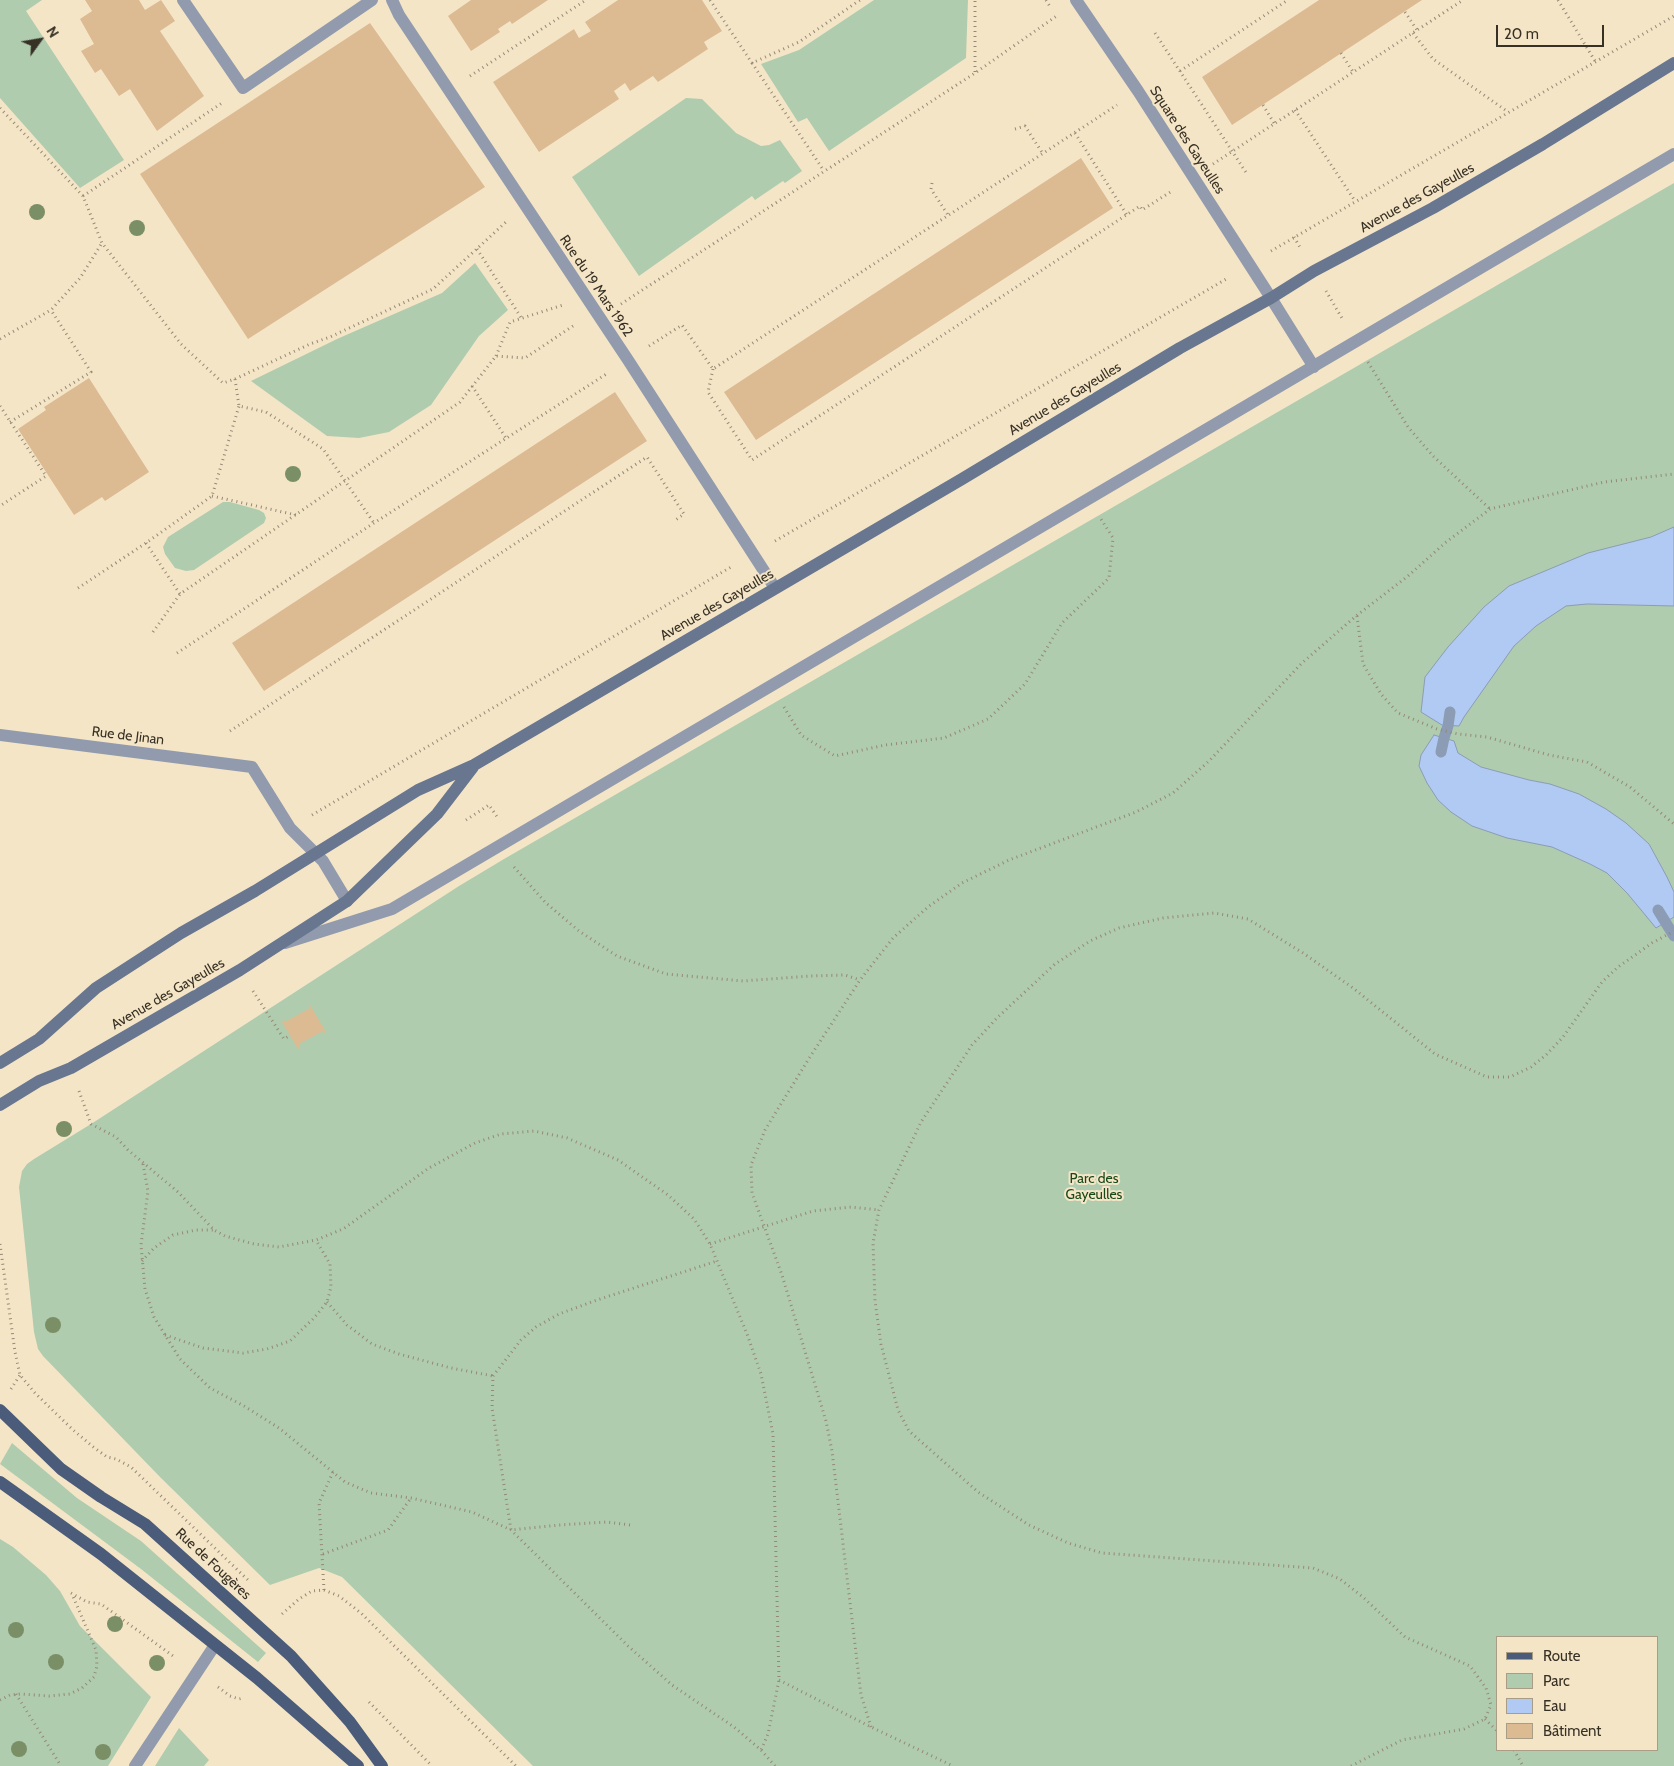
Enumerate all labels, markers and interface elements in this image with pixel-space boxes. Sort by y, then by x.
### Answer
north arrow [15,15,65,65]
scale bar [1499,15,1606,47]
text: N [42,23,63,41]
text: 20 m [1504,25,1539,43]
street label: Square des Gayeulles [1146,83,1228,197]
street label: Avenue des Gayeulles [1357,160,1477,236]
street label: Rue du 19 Mars 1962 [556,232,636,340]
street label: Avenue des Gayeulles [1006,359,1124,439]
street label: Avenue des Gayeulles [657,566,777,644]
street label: Rue de Jinan [91,723,165,749]
street label: Avenue des Gayeulles [108,955,228,1033]
park label: Parc des Gayeulles [1066,1171,1122,1204]
street label: Rue de Fougères [172,1525,254,1603]
legend [1496,1636,1659,1751]
text: Route [1543,1647,1581,1665]
text: Parc [1543,1672,1570,1690]
text: Eau [1543,1697,1566,1715]
text: Bâtiment [1543,1722,1601,1740]

